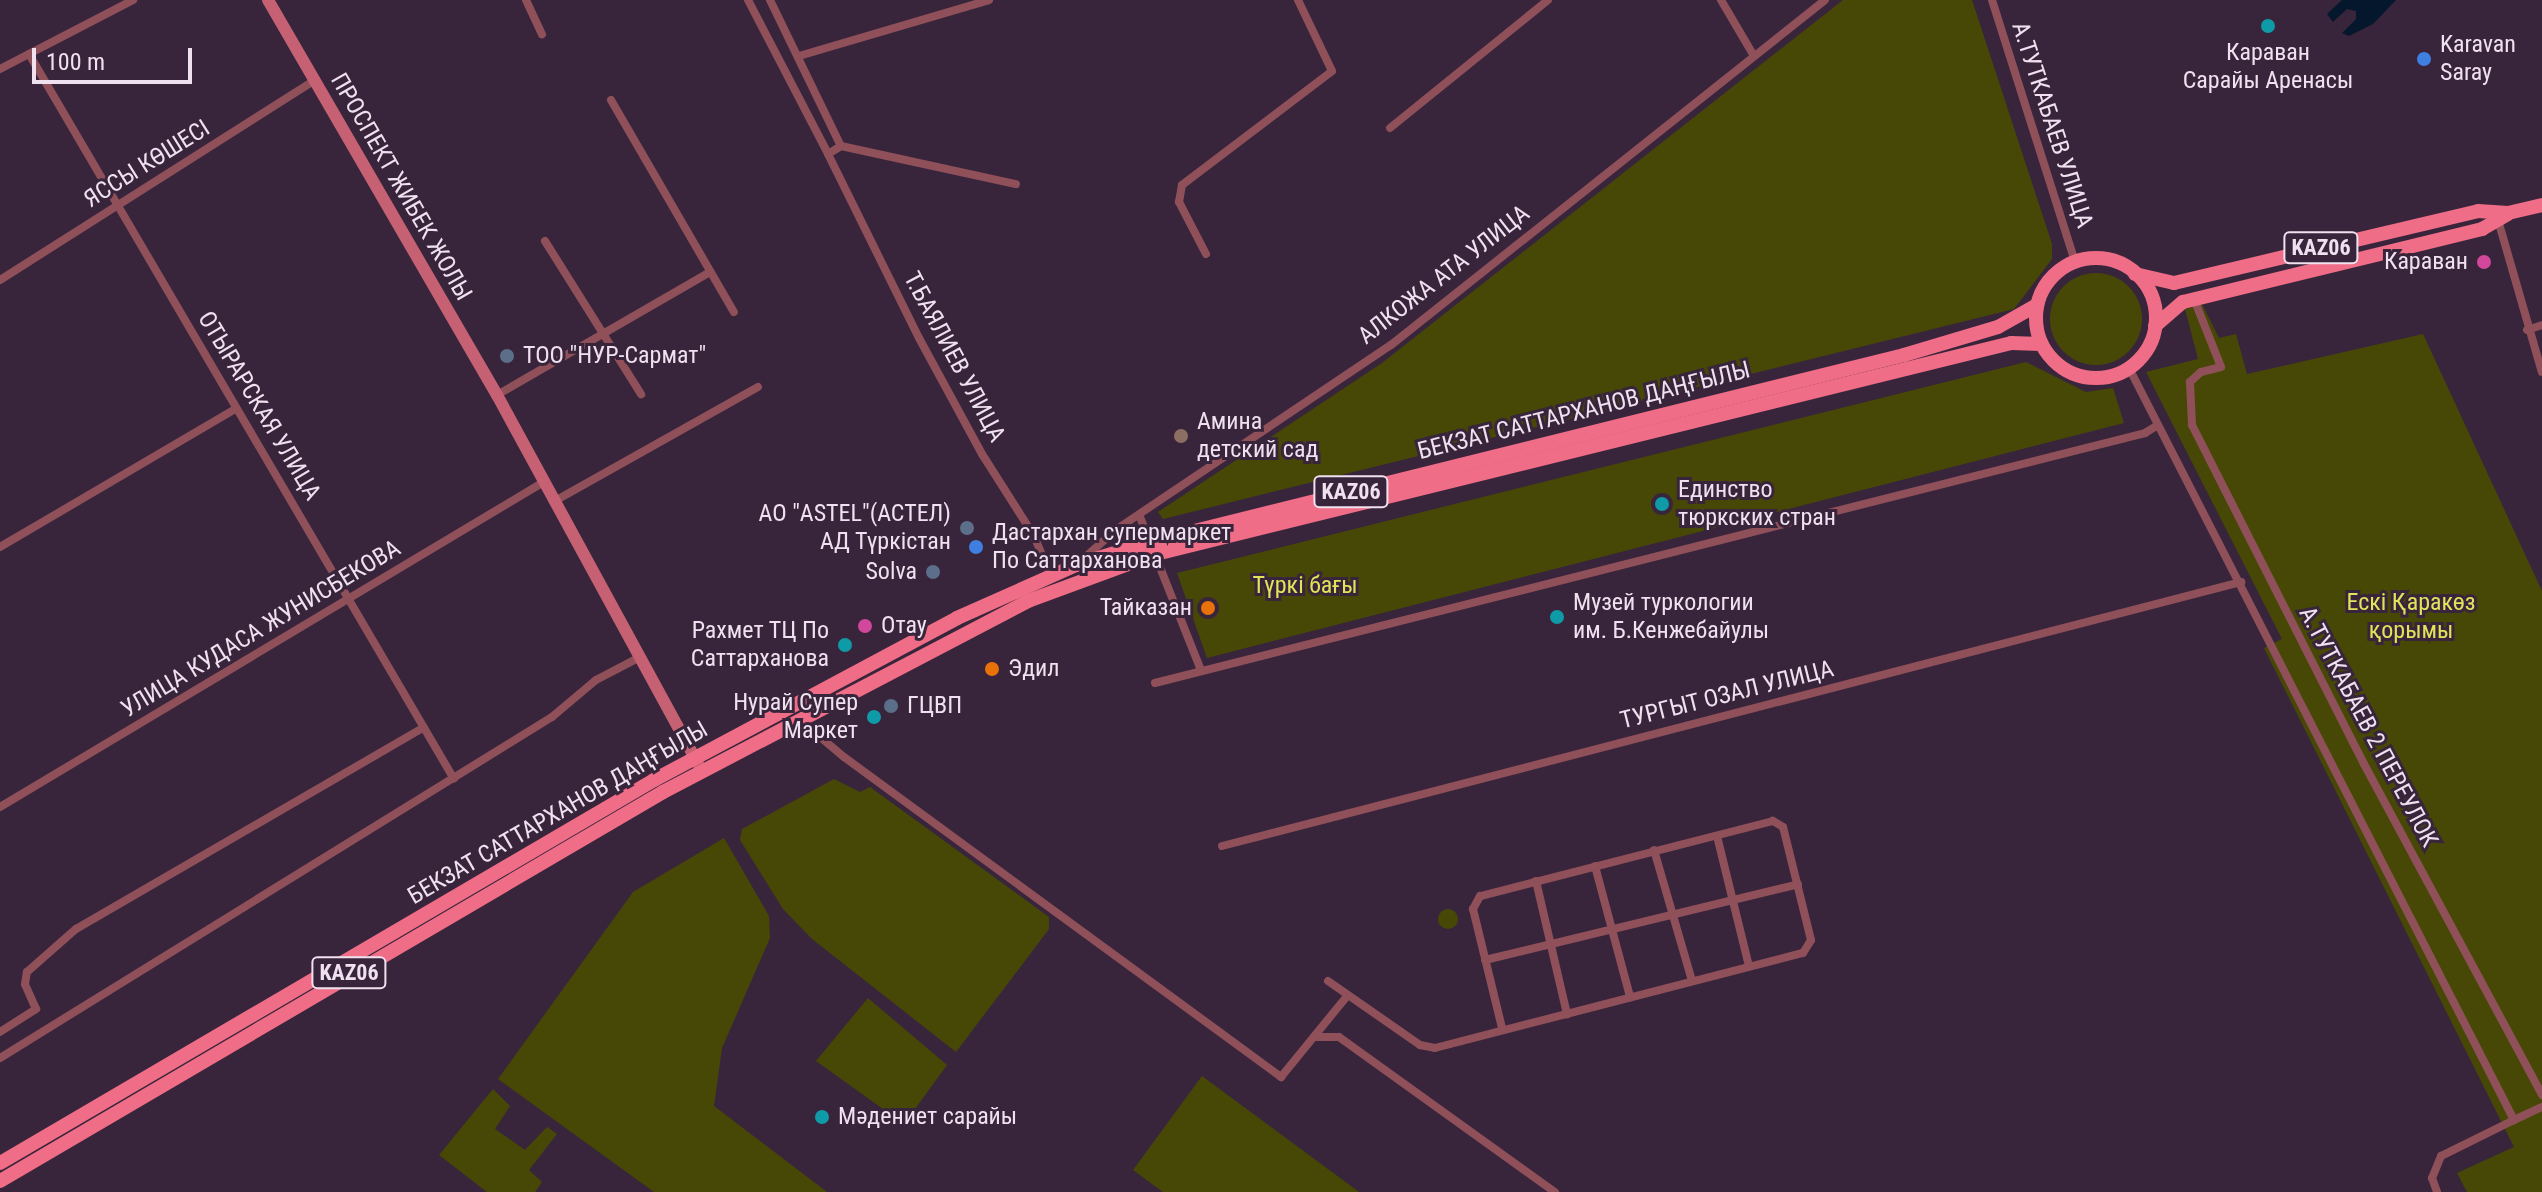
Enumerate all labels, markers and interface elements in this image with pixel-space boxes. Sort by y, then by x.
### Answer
marker: Караван Сарайы Аренасы [2259,17,2277,35]
street label: А.ТУТКАБАЕВ УЛИЦА [2005,18,2099,232]
place label: Karavan Saray [2440,31,2516,87]
scale bar [36,32,196,82]
place label: Караван Сарайы Аренасы [2183,39,2353,95]
text: 100 m [46,48,105,76]
marker: Karavan Saray [2415,50,2433,68]
street label: ПРОСПЕКТ ЖИБЕК ЖОЛЫ [324,68,478,306]
street label: ЯССЫ КӨШЕСІ [79,114,215,214]
street label: АЛКОЖА АТА УЛИЦА [1353,199,1535,351]
road number: KАZ06 [2283,230,2359,266]
place label: Караван [2384,248,2468,276]
marker: Караван [2475,253,2493,271]
street label: Т.БАЯЛИЕВ УЛИЦА [897,267,1011,447]
street label: ОТЫРАРСКАЯ УЛИЦА [191,306,327,506]
place label: ТОО "НУР-Сармат" [523,342,706,370]
marker: ТОО "НУР-Сармат" [498,347,516,365]
street label: БЕКЗАТ САТТАРХАНОВ ДАҢҒЫЛЫ [1415,356,1753,466]
place label: Амина детский сад [1197,408,1318,464]
marker: Амина детский сад [1172,427,1190,445]
road number: KАZ06 [1313,474,1389,510]
place label: Единство тюркских стран [1678,476,1836,532]
marker: Единство тюркских стран [1653,495,1671,513]
place label: АО "ASTEL"(АСТЕЛ) АД Түркістан [760,500,951,556]
marker: АО "ASTEL"(АСТЕЛ) АД Түркістан [958,519,976,537]
place label: Дастархан супермаркет По Саттарханова [992,519,1231,575]
street label: УЛИЦА КУДАСА ЖУНИСБЕКОВА [116,534,406,724]
marker: Дастархан супермаркет По Саттарханова [967,538,985,556]
place label: Solva [865,558,917,586]
marker: Solva [924,563,942,581]
park label: Түркі бағы [1252,572,1358,600]
place label: Музей туркологии им. Б.Кенжебайулы [1573,589,1769,645]
park label: Ескі Қаракөз қорымы [2346,589,2476,645]
place label: Тайказан [1100,594,1192,622]
marker: Тайказан [1199,599,1217,617]
street label: А.ТУТКАБАЕВ 2 ПЕРЕУЛОК [2292,602,2444,852]
marker: Музей туркологии им. Б.Кенжебайулы [1548,608,1566,626]
place label: Отау [881,612,927,640]
place label: Рахмет ТЦ По Саттарханова [691,617,829,673]
marker: Отау [856,617,874,635]
marker: Рахмет ТЦ По Саттарханова [836,636,854,654]
place label: Эдил [1008,655,1060,683]
street label: ТУРГЫТ ОЗАЛ УЛИЦА [1617,655,1837,735]
marker: Эдил [983,660,1001,678]
place label: Нурай Супер Маркет [733,689,858,745]
place label: ГЦВП [907,692,962,720]
marker: ГЦВП [882,697,900,715]
marker: Нурай Супер Маркет [865,708,883,726]
street label: БЕКЗАТ САТТАРХАНОВ ДАҢҒЫЛЫ [403,715,713,911]
road number: KАZ06 [311,955,387,991]
place label: Мәдениет сарайы [838,1103,1017,1131]
marker: Мәдениет сарайы [813,1108,831,1126]

